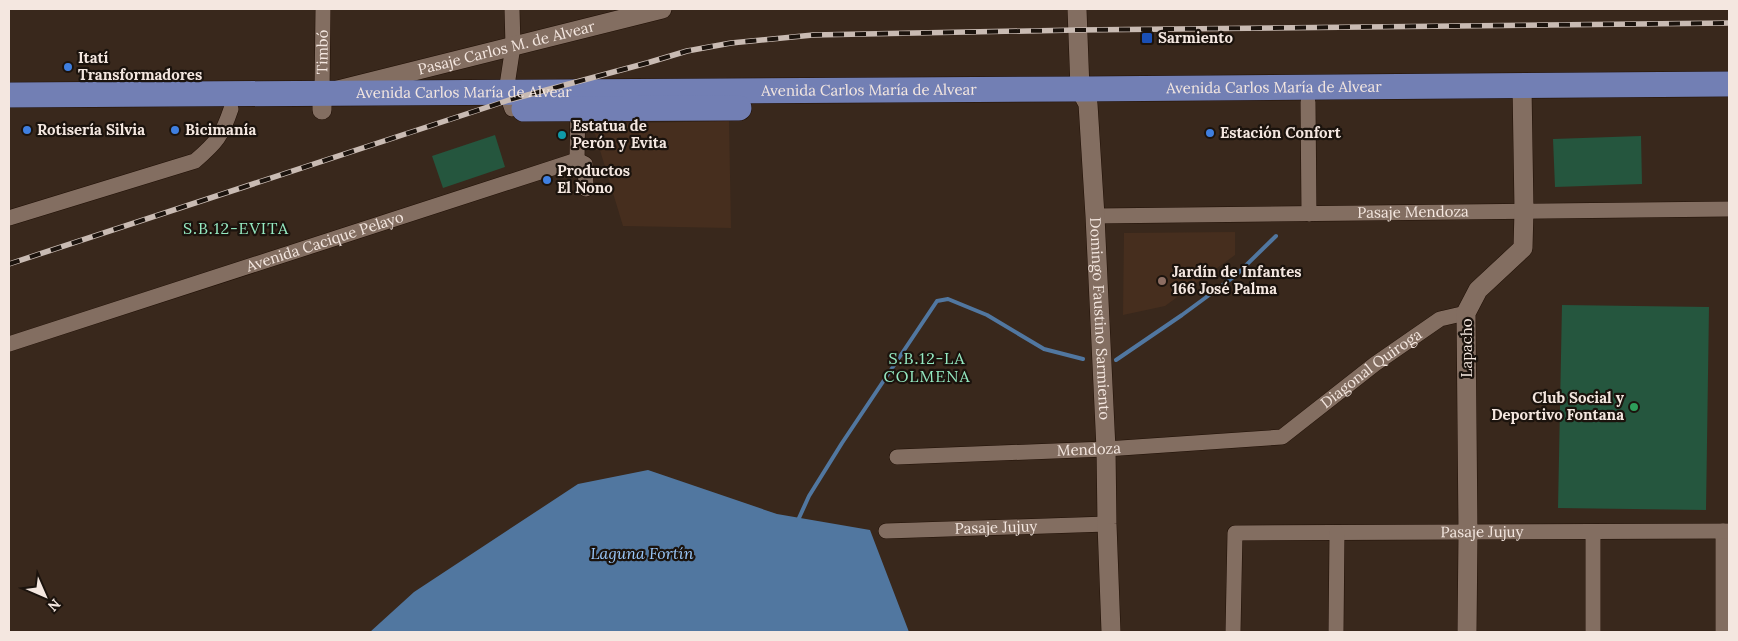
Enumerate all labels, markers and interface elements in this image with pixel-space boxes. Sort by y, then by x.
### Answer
street label: Pasaje Carlos M. de Alvear [416,16,597,79]
place label: Sarmiento [1158,28,1233,47]
street label: Timbó [312,29,332,74]
marker: Sarmiento [1140,31,1154,45]
place label: Itatí Transformadores [78,48,202,84]
marker: Itatí Transformadores [62,61,74,73]
street label: Avenida Carlos María de Alvear [1165,77,1382,97]
street label: Avenida Carlos María de Alvear [760,80,977,100]
street label: Avenida Carlos María de Alvear [355,82,572,102]
place label: Estatua de Perón y Evita [572,116,667,152]
place label: Rotisería Silvia [37,120,145,139]
place label: Bicimanía [185,120,256,139]
place label: Estación Confort [1220,123,1342,142]
marker: Rotisería Silvia [21,124,33,136]
marker: Bicimanía [169,124,181,136]
marker: Estación Confort [1204,127,1216,139]
marker: Estatua de Perón y Evita [556,129,568,141]
place label: Productos El Nono [557,161,630,197]
marker: Productos El Nono [541,174,553,186]
street label: Pasaje Mendoza [1357,201,1469,222]
street label: Avenida Cacique Pelayo [243,207,406,276]
street label: Domingo Faustino Sarmiento [1086,217,1115,421]
district label: S.B.12-EVITA [183,218,289,238]
place label: Jardín de Infantes 166 José Palma [1172,262,1302,298]
marker: Jardín de Infantes 166 José Palma [1156,275,1168,287]
street label: Lapacho [1457,318,1476,378]
street label: Diagonal Quiroga [1317,324,1425,412]
district label: S.B.12-LA COLMENA [884,348,970,386]
place label: Club Social y Deportivo Fontana [1491,388,1625,424]
marker: Club Social y Deportivo Fontana [1628,401,1640,413]
street label: Mendoza [1056,438,1122,460]
street label: Pasaje Jujuy [954,516,1038,538]
street label: Pasaje Jujuy [1441,522,1523,541]
water label: Laguna Fortín [590,543,694,563]
north arrow [20,571,70,621]
text: N [44,595,64,616]

